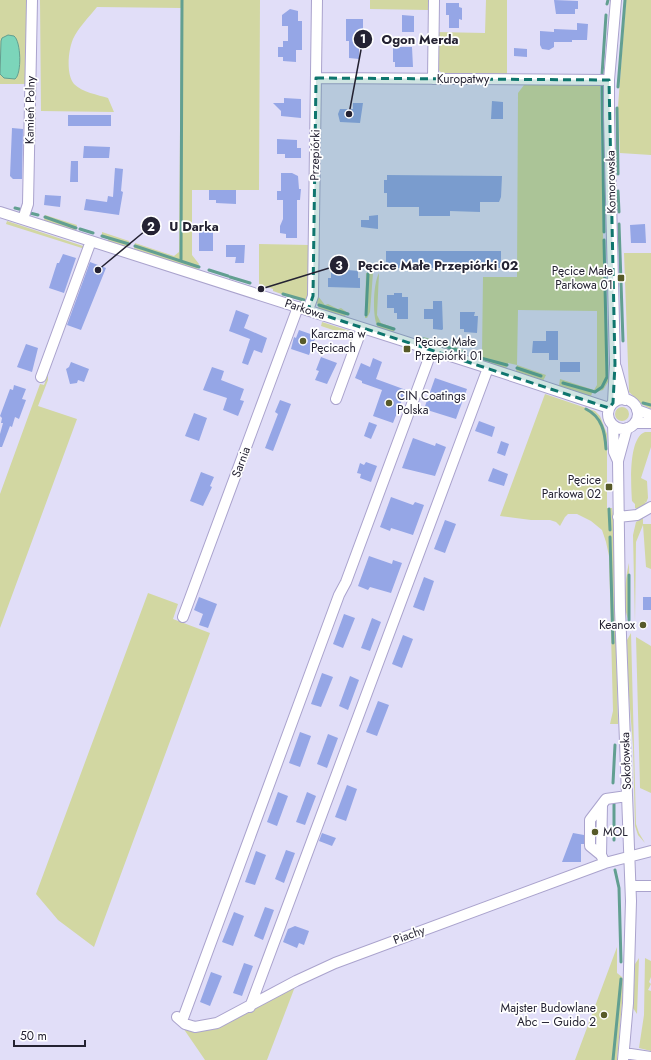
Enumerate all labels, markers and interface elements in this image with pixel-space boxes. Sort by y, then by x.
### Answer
callout: Ogon Merda [353,27,466,52]
text: 1 [360,30,366,48]
text: Ogon Merda [381,30,459,49]
street label: Kuropatwy [437,70,490,88]
street label: Kamień Polny [20,75,40,144]
street label: Przepiórki [306,129,324,181]
street label: Komorowska [601,150,621,214]
callout: U Darka [141,214,227,239]
text: U Darka [169,217,219,236]
text: 2 [147,218,155,236]
callout: Pęcice Małe Przepiórki 02 [329,253,526,278]
text: Pęcice Małe Przepiórki 02 [358,256,518,275]
text: 3 [335,257,343,275]
place label: Pęcice Małe Parkowa 01 [552,262,613,294]
marker: Pęcice Małe Parkowa 01 [616,273,626,283]
street label: Parkowa [282,294,328,324]
place label: Karczma w Pęcicach [311,325,366,357]
place label: Pęcice Małe Przepiórki 01 [415,333,483,365]
marker: Karczma w Pęcicach [298,336,308,346]
marker: Pęcice Małe Przepiórki 01 [402,344,412,354]
place label: CIN Coatings Polska [397,387,466,419]
marker: CIN Coatings Polska [384,398,394,408]
street label: Sarnia [227,444,255,480]
place label: Pęcice Parkowa 02 [542,471,601,503]
marker: Pęcice Parkowa 02 [604,482,614,492]
place label: Keanox [599,616,636,634]
marker: Keanox [638,620,648,630]
street label: Sokołowska [616,731,636,790]
place label: MOL [603,823,628,841]
marker: MOL [590,827,600,837]
street label: Piachy [391,921,428,949]
place label: Majster Budowlane Abc – Guido 2 [501,999,596,1031]
marker: Majster Budowlane Abc – Guido 2 [599,1010,609,1020]
scale bar [14,1022,85,1048]
text: 50 m [20,1027,47,1045]

